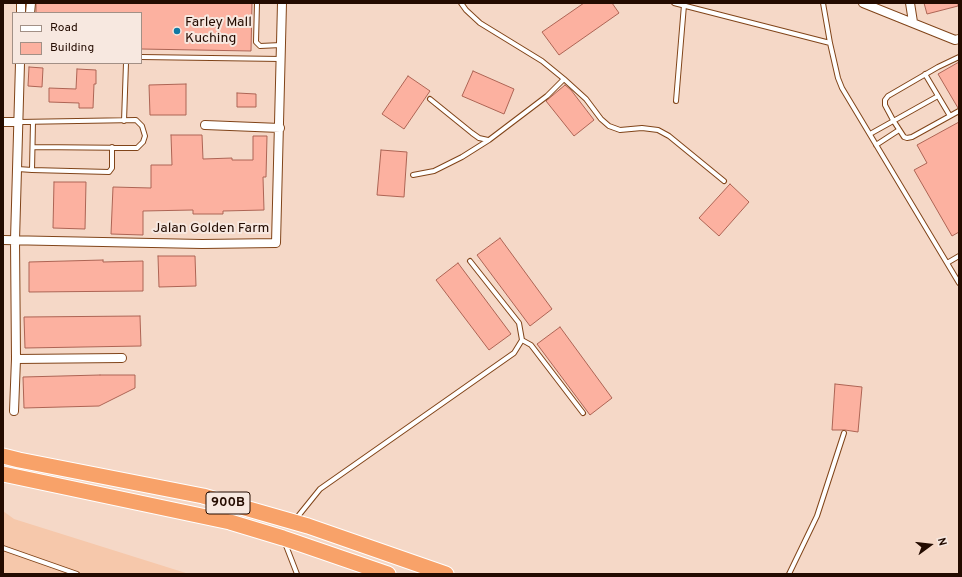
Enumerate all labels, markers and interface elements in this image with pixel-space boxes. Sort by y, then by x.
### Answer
legend [12,12,142,64]
place label: Farley Mall Kuching [185,15,252,48]
text: Road [50,20,78,36]
marker: Farley Mall Kuching [172,26,182,36]
text: Building [50,40,94,56]
street label: Jalan Golden Farm [153,221,269,237]
road number: 900B [206,492,250,514]
north arrow [910,525,950,565]
text: N [934,536,949,548]

